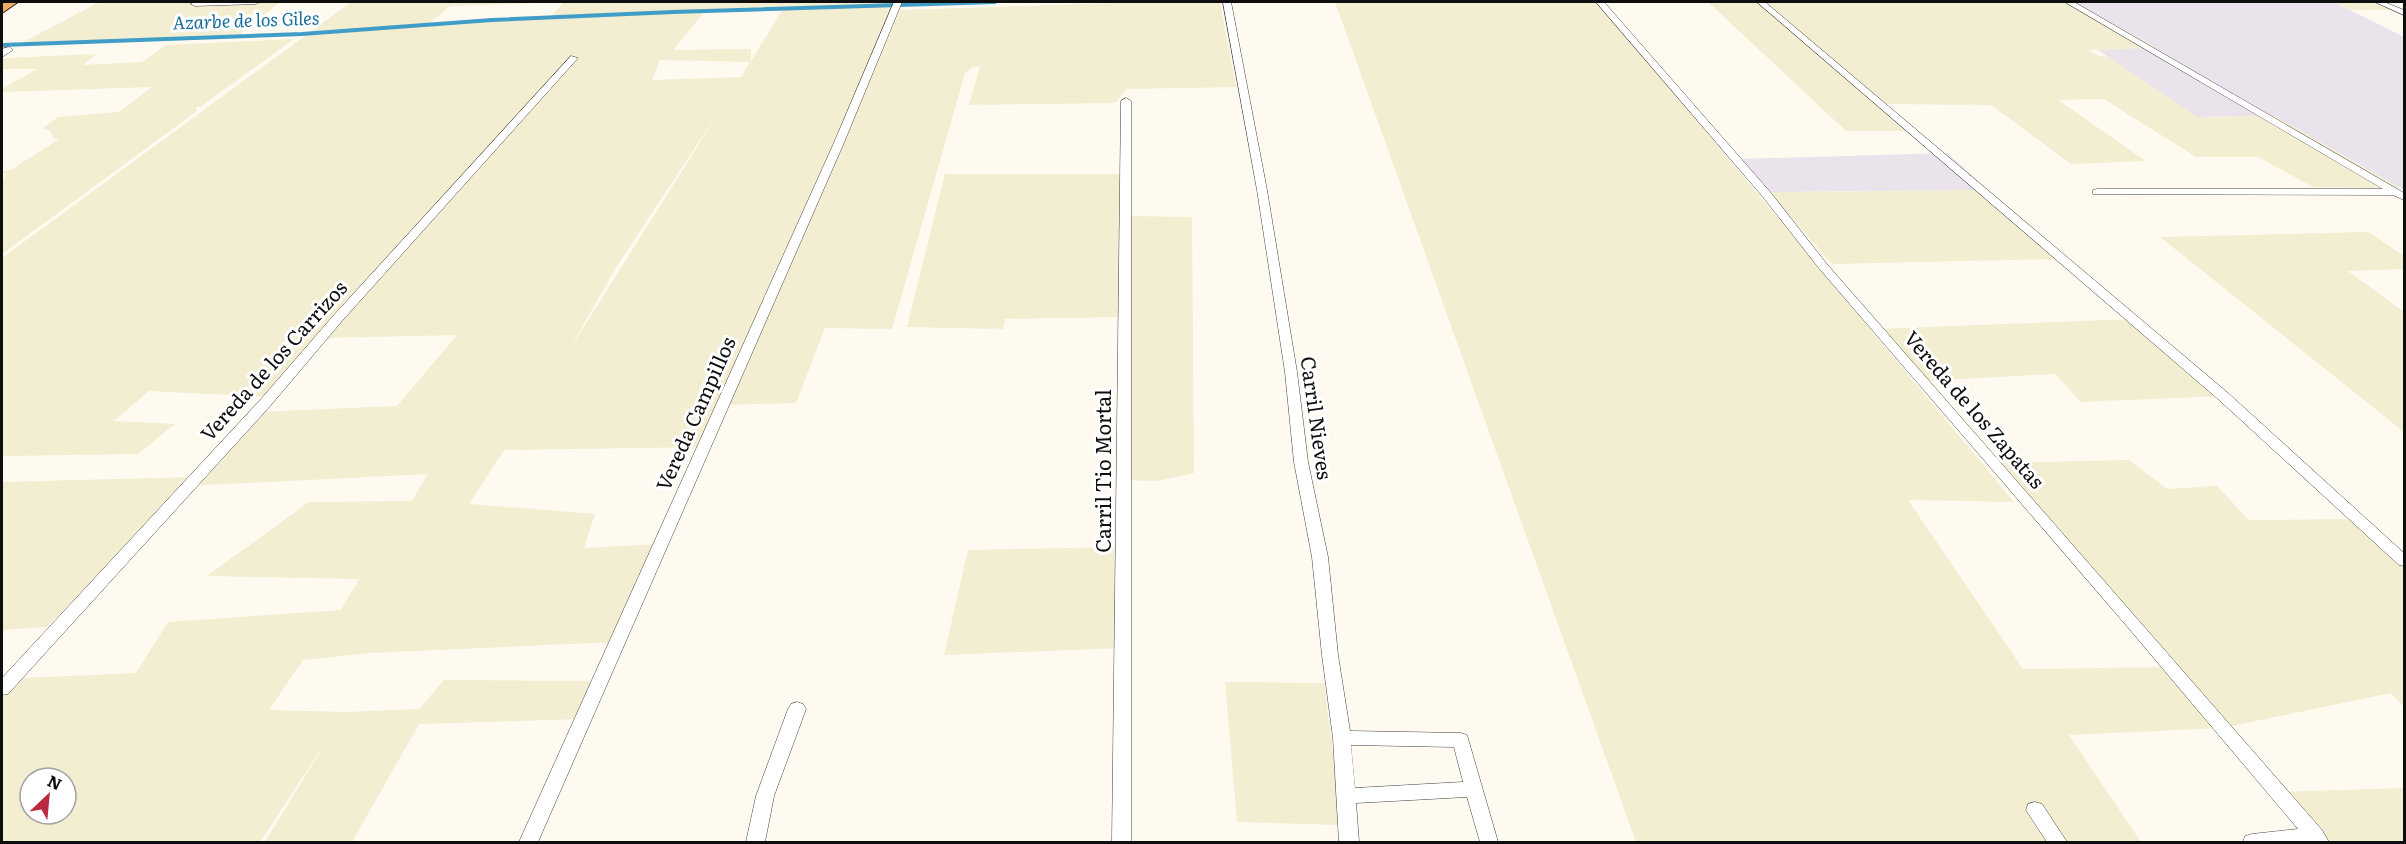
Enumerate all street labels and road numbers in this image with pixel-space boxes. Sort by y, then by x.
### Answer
street label: Vereda de los Carrizos [192,273,353,447]
street label: Vereda de los Zapatas [1898,323,2053,494]
street label: Vereda Campillos [647,331,742,495]
street label: Carril Nieves [1295,354,1341,481]
street label: Carril Tio Mortal [1087,389,1117,553]

